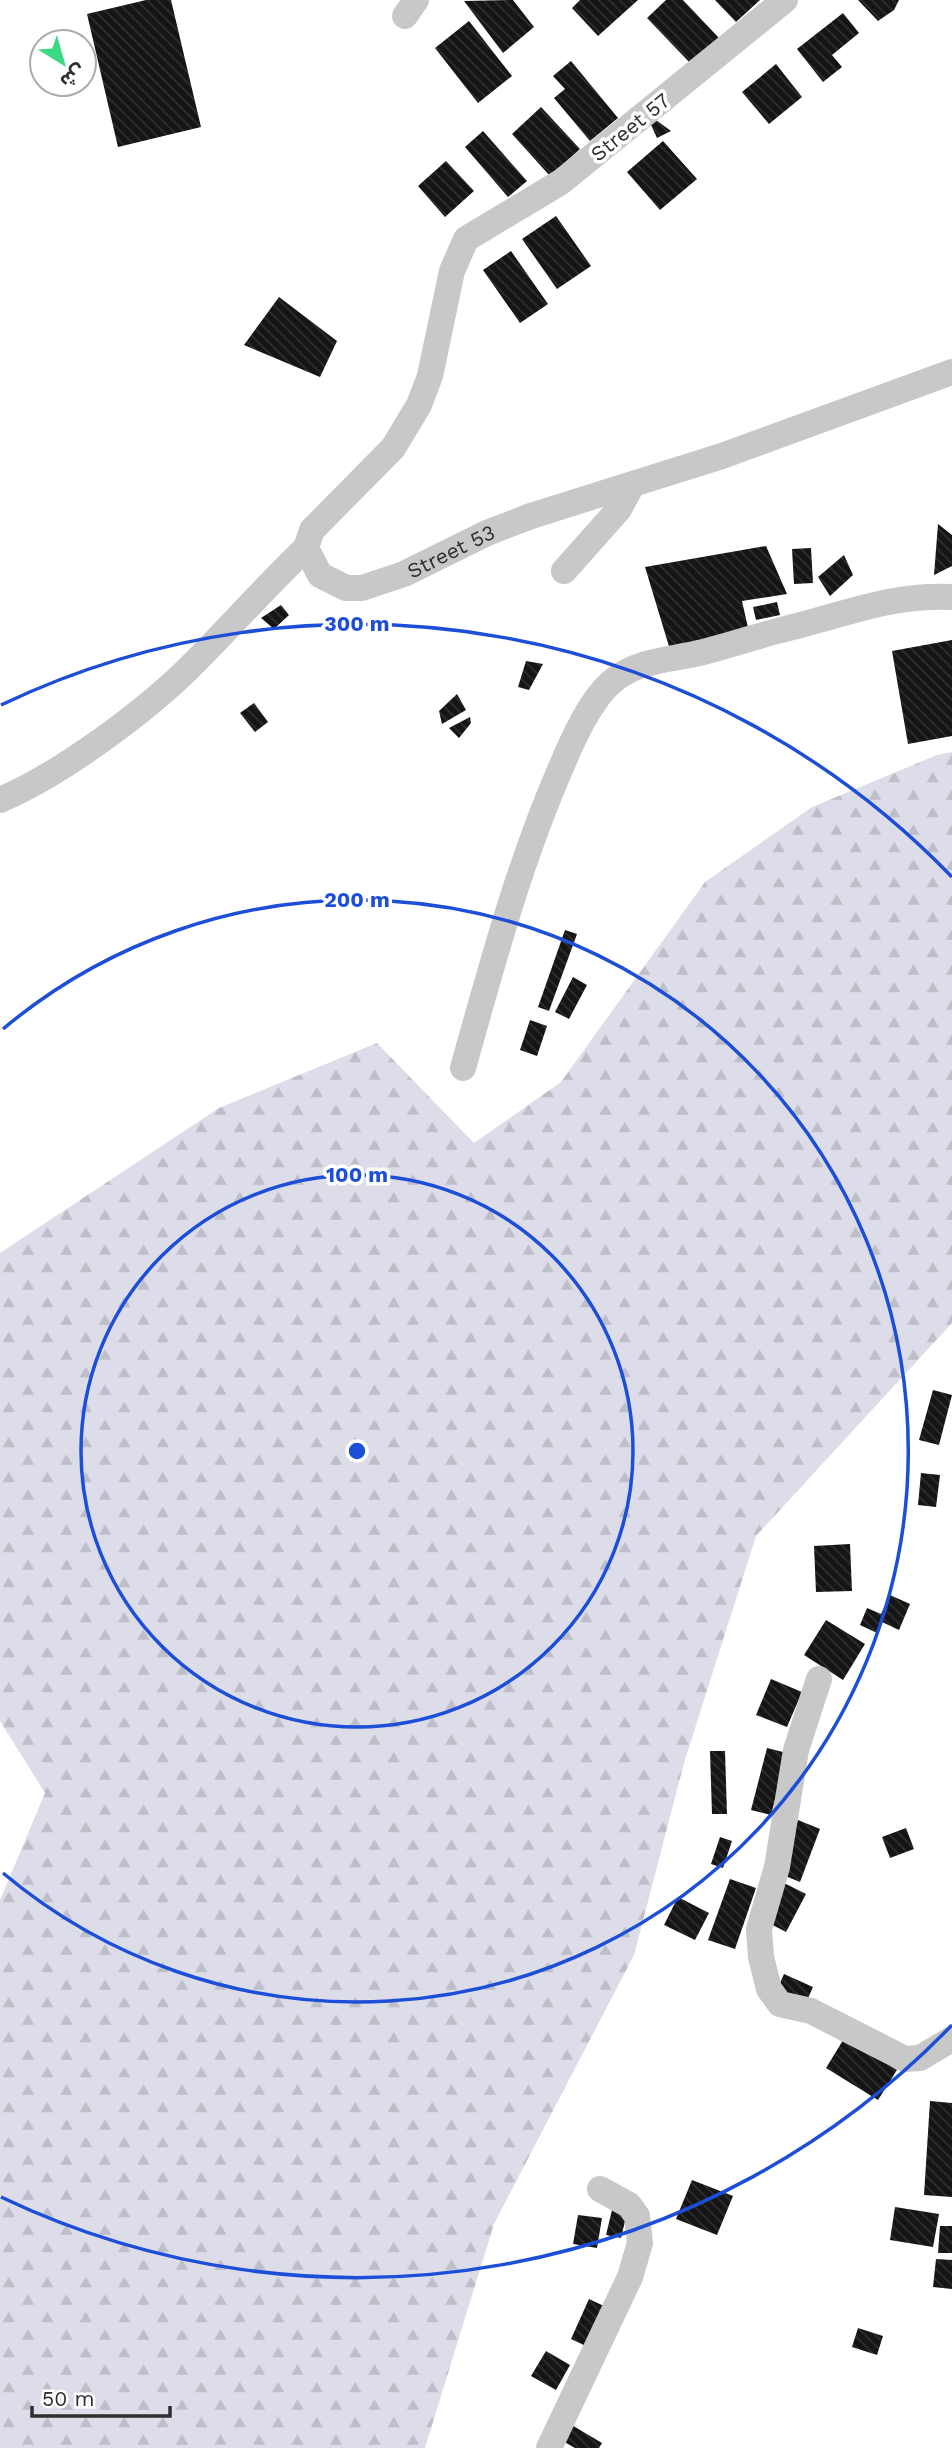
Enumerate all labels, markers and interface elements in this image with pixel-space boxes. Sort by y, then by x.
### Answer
north arrow [28,28,98,98]
text: ش [56,59,90,93]
street label: Street 57 [585,87,675,166]
street label: Street 53 [403,519,498,583]
text: 300 m [324,611,390,636]
text: 200 m [324,887,390,912]
text: 100 m [326,1162,388,1187]
centre of rings [345,1439,369,1463]
scale bar [32,2374,170,2418]
text: 50 m [42,2386,94,2411]

